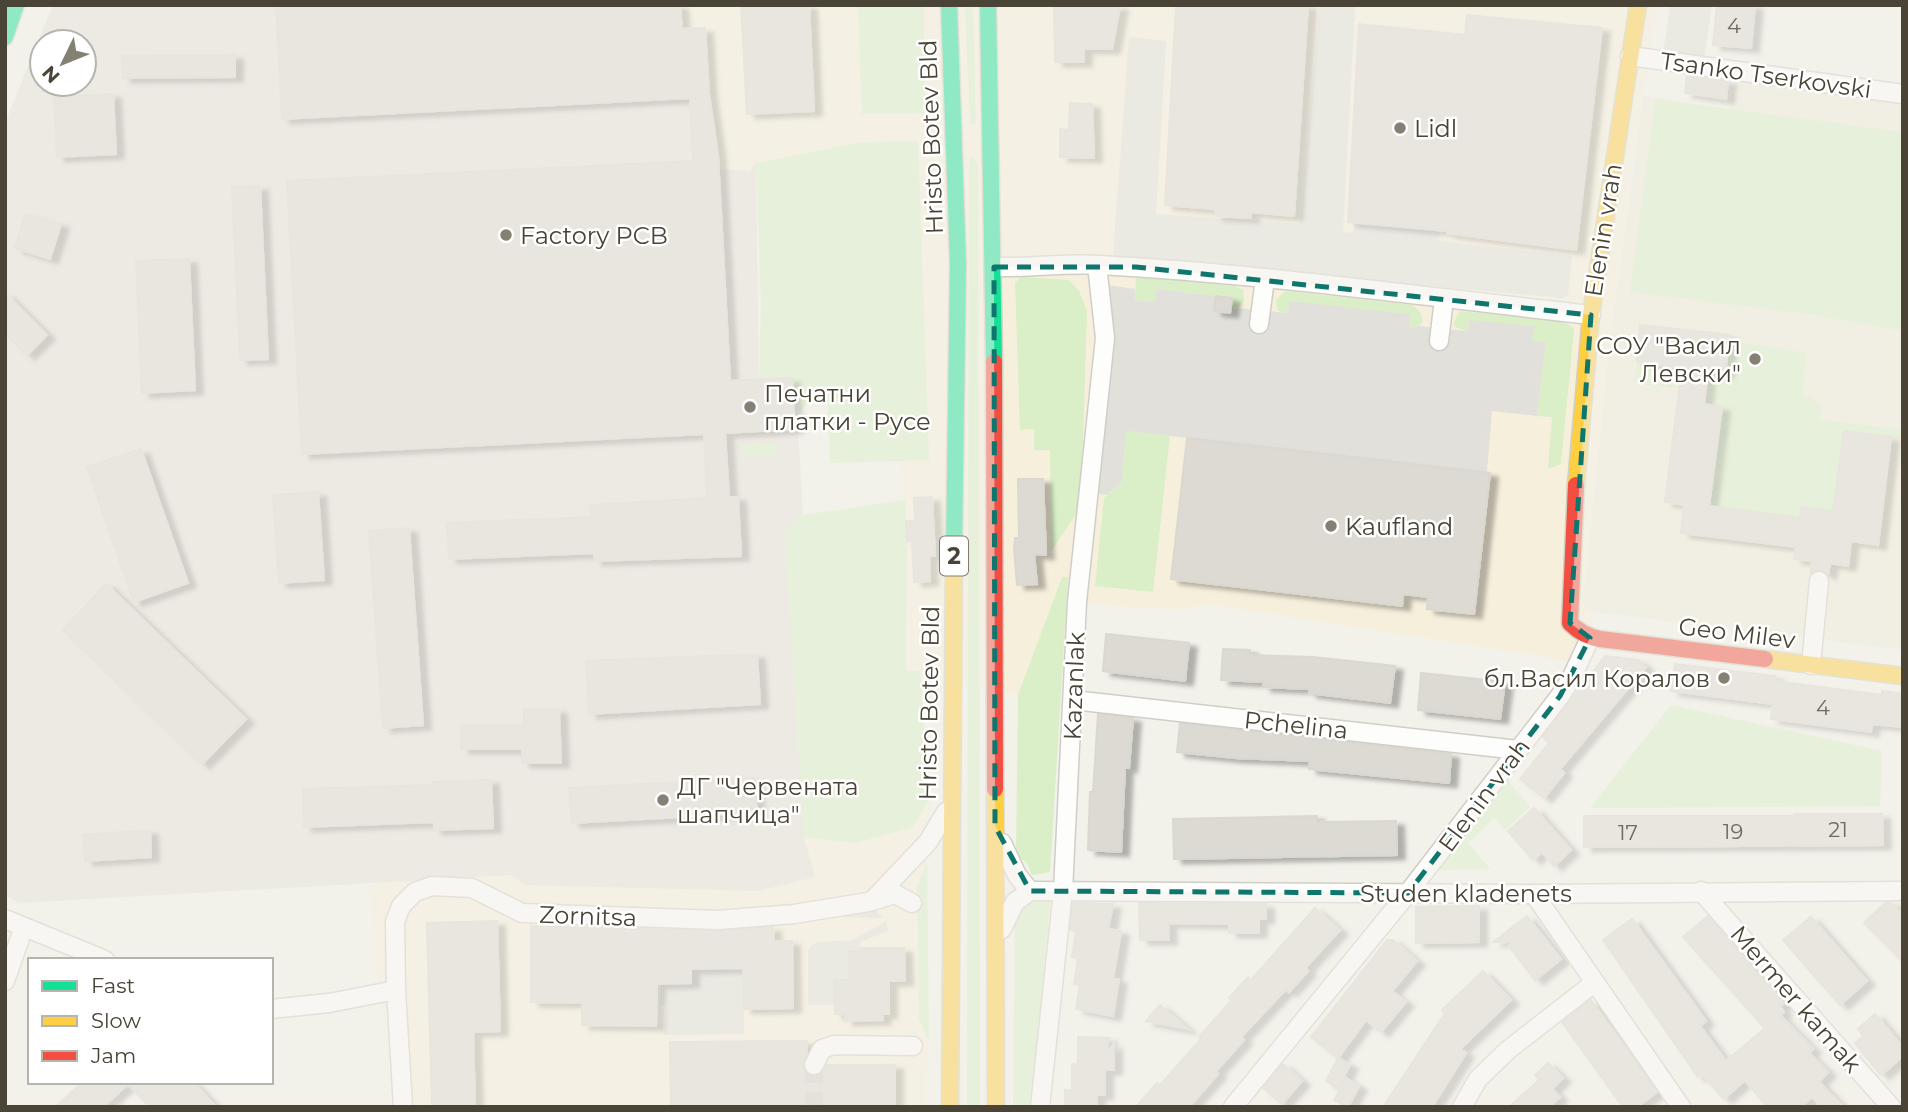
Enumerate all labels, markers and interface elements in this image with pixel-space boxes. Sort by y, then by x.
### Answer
house number: 4 [1727,13,1741,38]
north arrow [28,28,98,98]
street label: Hristo Botev Bld [913,39,949,235]
street label: Tsanko Tserkovski [1659,46,1873,104]
text: N [37,61,65,88]
place label: Lidl [1414,114,1457,143]
marker: Lidl [1392,120,1408,136]
street label: Elenin vrah [1578,161,1628,299]
place label: Factory PCB [520,221,668,250]
marker: Factory PCB [498,227,514,243]
place label: СОУ "Васил Левски" [1596,331,1741,388]
marker: СОУ "Васил Левски" [1747,351,1763,367]
place label: Печатни платки - Русе [764,379,931,436]
marker: Печатни платки - Русе [742,399,758,415]
place label: Kaufland [1345,512,1453,541]
marker: Kaufland [1323,518,1339,534]
road number: 2 [940,536,968,576]
street label: Hristo Botev Bld [913,605,945,801]
street label: Geo Milev [1677,611,1797,655]
street label: Kazanlak [1058,631,1090,741]
place label: бл.Васил Коралов [1484,664,1710,693]
marker: бл.Васил Коралов [1716,670,1732,686]
house number: 4 [1816,695,1830,720]
street label: Pchelina [1243,705,1349,745]
street label: Elenin vrah [1432,733,1536,857]
place label: ДГ "Червената шапчица" [677,772,858,829]
marker: ДГ "Червената шапчица" [655,792,671,808]
house number: 21 [1828,817,1848,842]
house number: 19 [1723,819,1743,844]
house number: 17 [1618,820,1638,845]
street label: Studen kladenets [1360,879,1572,908]
street label: Zornitsa [539,900,637,932]
street label: Mermer kamak [1724,920,1868,1079]
legend [28,958,273,1084]
text: Fast [91,973,135,998]
text: Slow [91,1008,141,1033]
text: Jam [90,1043,136,1068]

